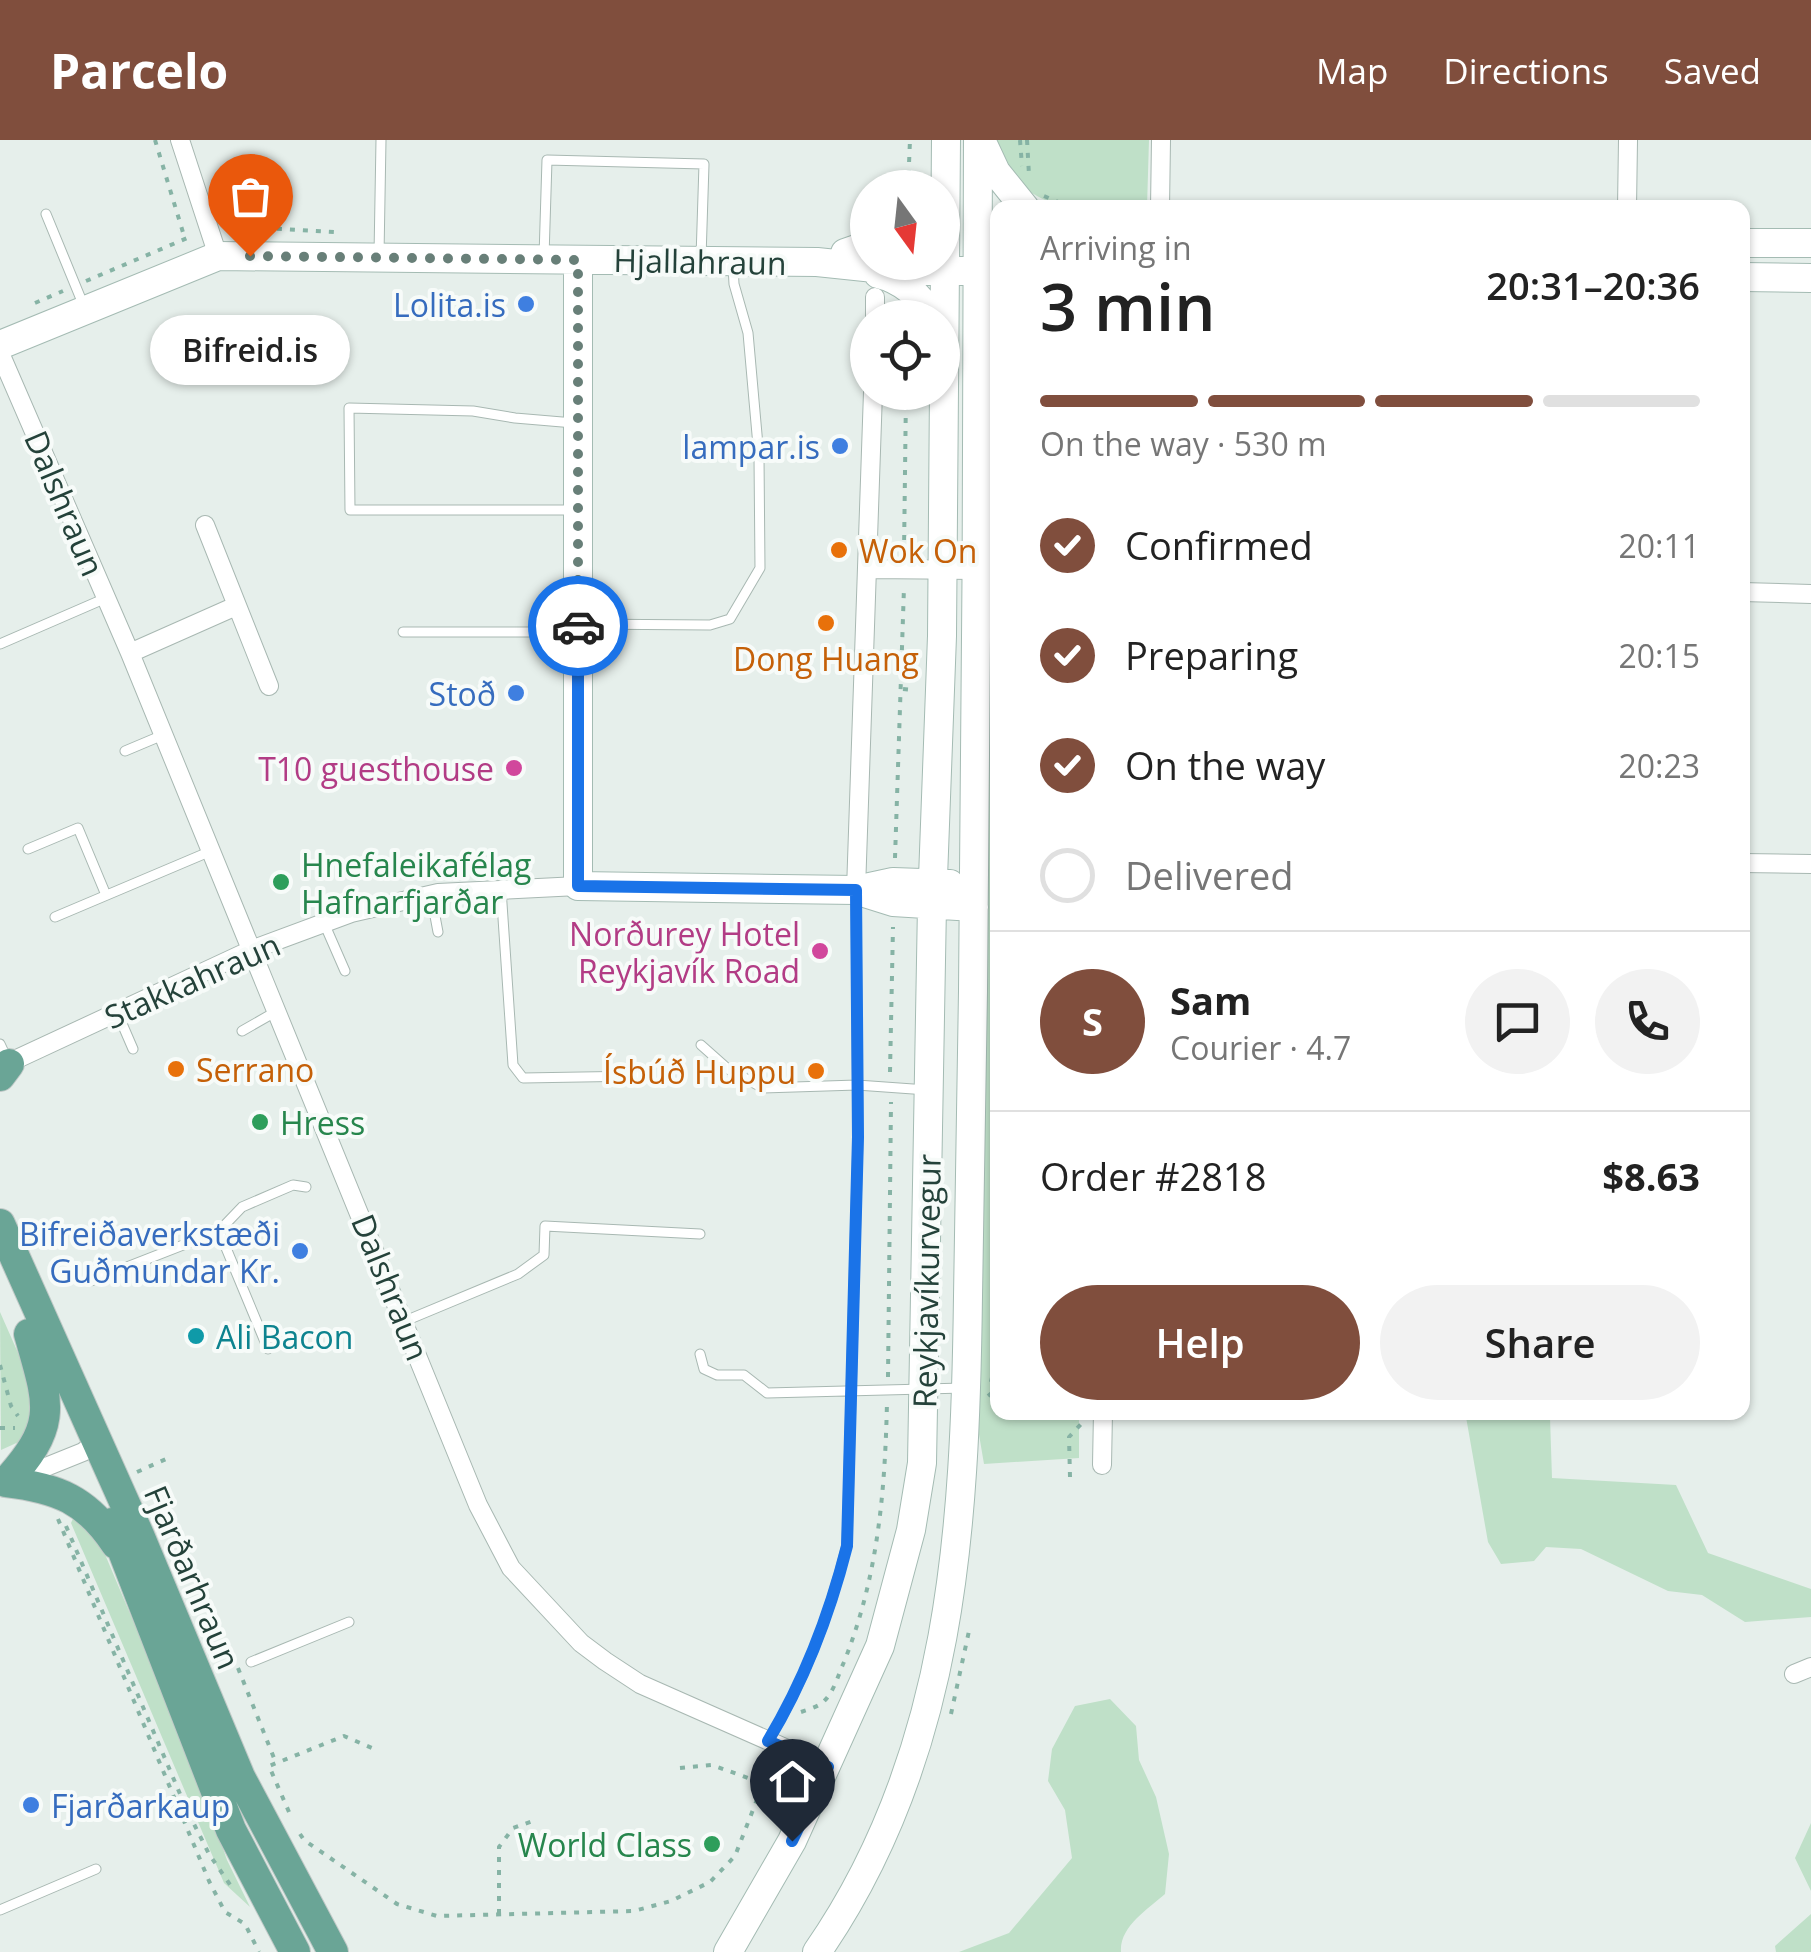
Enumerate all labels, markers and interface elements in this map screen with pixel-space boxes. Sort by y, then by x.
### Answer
text: Parcelo [50,38,228,103]
text: Map [1316,47,1388,94]
text: Directions [1443,47,1609,94]
text: Saved [1664,47,1761,94]
pin [208,154,293,257]
icon: bag [223,169,278,224]
north arrow [850,170,960,280]
map controls [850,170,960,410]
text: Arriving in [1040,226,1192,269]
street label: Hjallahraun [613,238,787,284]
text: 20:31–20:36 [1486,259,1700,311]
text: 3 min [1040,262,1215,350]
place label: Lolita.is [393,283,506,326]
marker: Lolita.is [515,293,537,315]
button: locate [850,300,960,410]
callout: Bifreid.is [150,316,350,386]
text: Bifreid.is [182,328,318,371]
text: On the way · 530 m [1040,422,1327,465]
street label: Dalshraun [15,424,115,582]
place label: lampar.is [682,425,820,468]
marker: lampar.is [829,435,851,457]
icon: check [1040,518,1095,573]
text: Confirmed [1125,519,1313,571]
text: 20:11 [1618,524,1700,567]
place label: Wok On [859,529,977,572]
marker: Wok On [828,539,850,561]
courier [528,576,628,676]
icon: car [551,599,606,654]
marker: Dong Huang [815,612,837,634]
icon: check [1040,628,1095,683]
text: Preparing [1125,629,1298,681]
text: 20:15 [1618,634,1700,677]
place label: Dong Huang [733,637,919,680]
place label: Stoð [429,672,496,715]
marker: Stoð [505,682,527,704]
icon: check [1040,738,1095,793]
text: On the way [1125,739,1325,791]
text: 20:23 [1618,744,1700,787]
place label: T10 guesthouse [258,747,494,790]
marker: T10 guesthouse [503,757,525,779]
place label: Hnefaleikafélag Hafnarfjarðar [301,843,531,923]
text: Delivered [1125,849,1294,901]
marker: Hnefaleikafélag Hafnarfjarðar [270,871,292,893]
place label: Norðurey Hotel Reykjavík Road [569,912,800,992]
street label: Stakkahraun [97,922,287,1038]
marker: Norðurey Hotel Reykjavík Road [809,940,831,962]
button: chat [1465,969,1570,1074]
button: phone [1595,969,1700,1074]
text: Sam [1170,974,1251,1026]
text: S [1082,995,1103,1047]
text: Courier · 4.7 [1170,1026,1351,1069]
place label: Serrano [196,1048,314,1091]
place label: Ísbúð Huppu [603,1050,796,1093]
marker: Serrano [165,1058,187,1080]
marker: Ísbúð Huppu [805,1060,827,1082]
place label: Hress [280,1101,365,1144]
marker: Hress [249,1111,271,1133]
text: Order #2818 [1040,1150,1267,1202]
text: $8.63 [1602,1150,1700,1202]
street label: Reykjavíkurvegur [902,1154,950,1408]
street label: Dalshraun [342,1208,440,1366]
place label: Bifreiðaverkstæði Guðmundar Kr. [19,1212,280,1292]
marker: Bifreiðaverkstæði Guðmundar Kr. [289,1240,311,1262]
button: Help [1040,1285,1360,1400]
button: Share [1380,1285,1700,1400]
place label: Ali Bacon [216,1315,353,1358]
marker: Ali Bacon [185,1325,207,1347]
street label: Fjarðarhraun [135,1479,251,1675]
pin [750,1739,835,1842]
icon: home [765,1754,820,1809]
place label: Fjarðarkaup [51,1784,230,1827]
marker: Fjarðarkaup [20,1794,42,1816]
place label: World Class [518,1823,692,1866]
marker: World Class [701,1833,723,1855]

